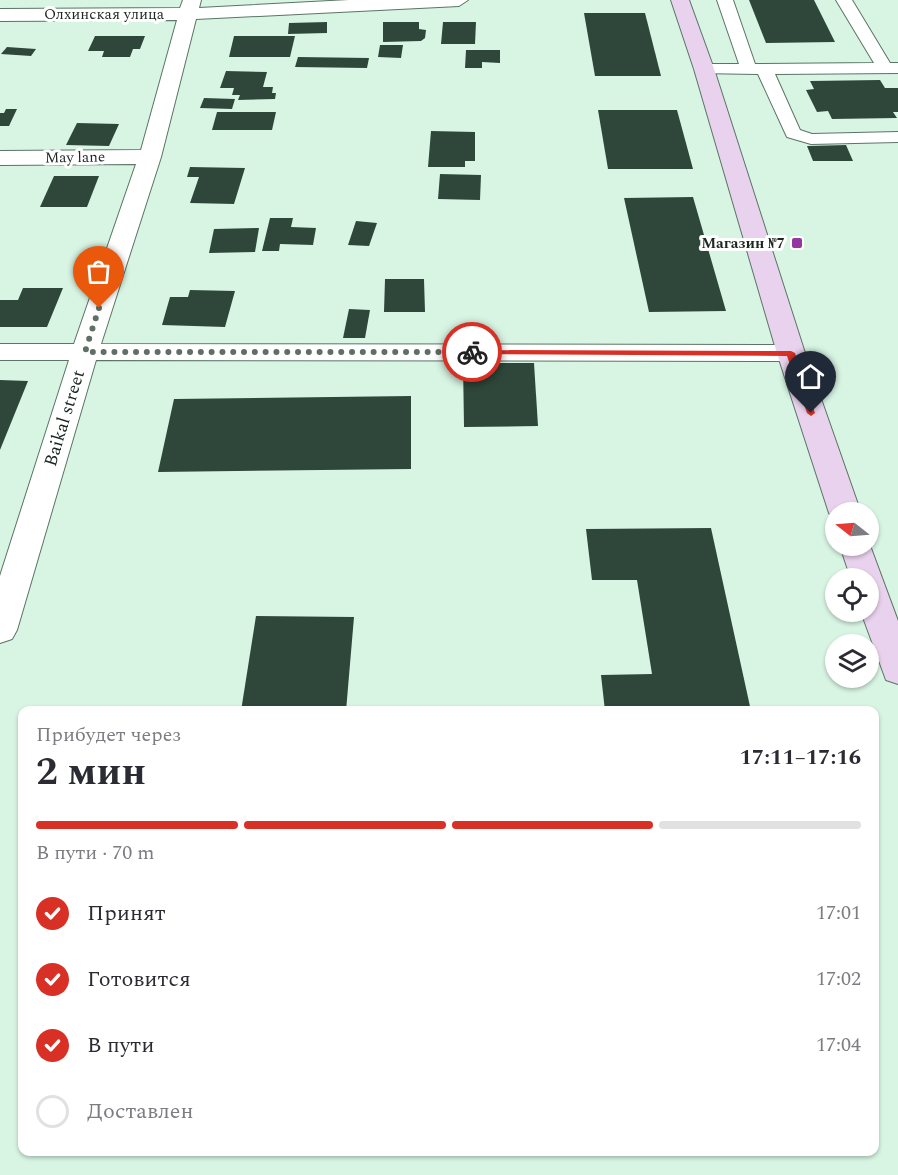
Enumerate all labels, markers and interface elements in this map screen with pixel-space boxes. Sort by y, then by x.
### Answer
street label: Олхинская улица [44,3,165,26]
street label: May lane [45,145,105,170]
place label: Магазин №7 [701,232,785,255]
marker: Магазин №7 [790,236,804,250]
pin [73,246,124,308]
icon: bag [82,255,115,288]
courier [442,322,502,382]
icon: bike [456,336,489,369]
pin [785,351,836,413]
icon: home [794,360,827,393]
street label: Baikal street [37,367,92,470]
north arrow [825,502,879,556]
map controls [825,502,879,688]
button: locate [825,568,879,622]
button: layers [825,634,879,688]
text: Прибудет через [36,720,181,750]
text: 17:11–17:16 [739,741,861,774]
text: 2 мин [36,743,146,802]
text: В пути · 70 m [36,838,154,868]
icon: check [36,897,69,930]
text: Принят [87,897,166,930]
text: 17:01 [816,898,861,928]
icon: check [36,963,69,996]
text: Готовится [87,963,191,996]
text: 17:02 [816,964,861,994]
icon: check [36,1029,69,1062]
text: В пути [87,1029,154,1062]
text: 17:04 [816,1030,861,1060]
text: Доставлен [87,1095,194,1128]

